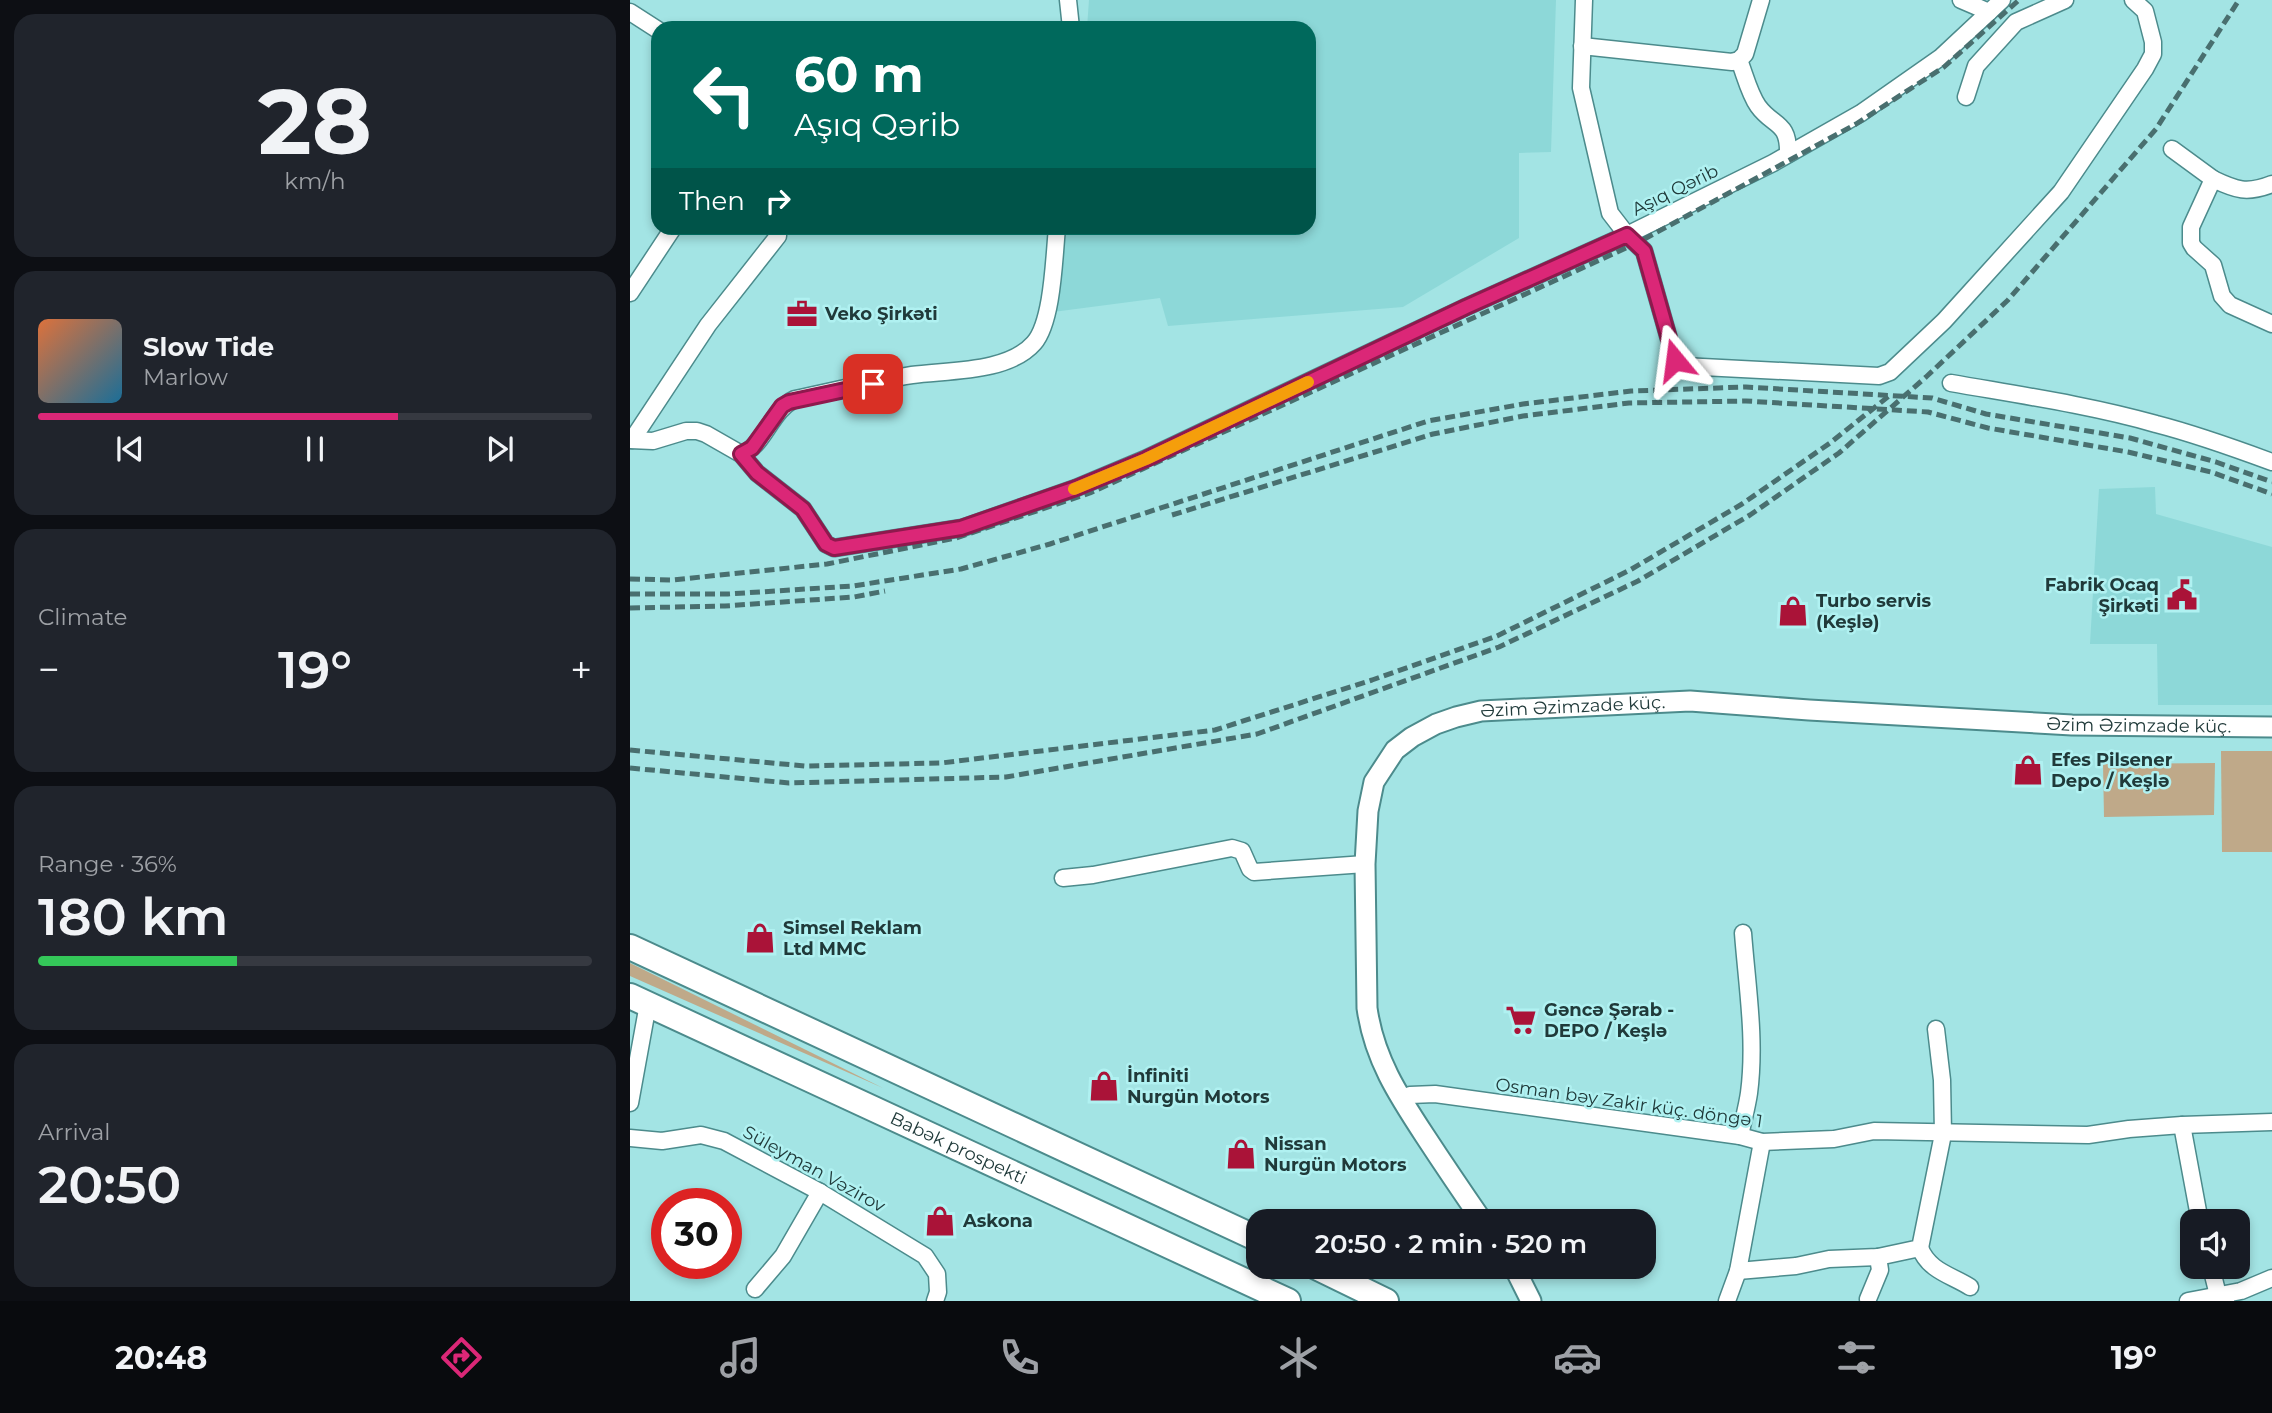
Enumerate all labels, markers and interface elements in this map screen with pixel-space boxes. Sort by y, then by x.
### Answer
text: 60 m [794,45,924,104]
icon: left [679,49,770,140]
text: 28 [258,66,372,177]
text: Aşıq Qərib [794,105,960,144]
street label: Aşıq Qərib [1628,160,1722,220]
text: km/h [284,167,346,195]
icon: right [759,182,797,220]
text: Then [679,185,745,217]
office icon: Veko Şirkəti [785,297,819,331]
place label: Veko Şirkəti [824,303,938,325]
position arrow [1638,323,1712,397]
text: Slow Tide [143,331,274,363]
pin [843,354,903,414]
text: Marlow [143,363,228,391]
icon: arrive [854,365,892,403]
icon: previous [111,430,149,468]
icon: pause [296,430,334,468]
icon: next [481,430,519,468]
place label: Fabrik Ocaq Şirkəti [2045,574,2159,617]
public building icon: Fabrik Ocaq Şirkəti [2165,578,2199,612]
place label: Turbo servis (Keşlə) [1816,590,1931,633]
shop icon: Turbo servis (Keşlə) [1776,594,1810,628]
text: Climate [38,603,127,631]
text: 19° [278,638,352,701]
text: − [38,646,60,693]
text: + [570,646,592,693]
street label: Əzim Əzimzade küç. [1480,691,1666,722]
street label: Əzim Əzimzade küç. [2046,713,2232,738]
place label: Efes Pilsener Depo / Keşlə [2051,749,2173,792]
shop icon: Efes Pilsener Depo / Keşlə [2011,753,2045,787]
text: Range · 36% [38,850,177,878]
text: 180 km [38,885,229,948]
place label: Simsel Reklam Ltd MMC [783,917,922,960]
shop icon: Simsel Reklam Ltd MMC [743,921,777,955]
place label: Gəncə Şərab - DEPO / Keşlə [1544,999,1674,1042]
supermarket icon: Gəncə Şərab - DEPO / Keşlə [1504,1003,1538,1037]
place label: İnfiniti Nurgün Motors [1127,1065,1270,1108]
shop icon: İnfiniti Nurgün Motors [1087,1069,1121,1103]
street label: Osman bəy Zakir küç. döngə 1 [1494,1073,1764,1133]
street label: Babək prospekti [887,1107,1030,1189]
text: Arrival [38,1118,111,1146]
street label: Süleyman Vəzirov [739,1121,889,1217]
place label: Nissan Nurgün Motors [1264,1133,1407,1176]
shop icon: Nissan Nurgün Motors [1224,1137,1258,1171]
text: 20:50 [38,1153,181,1216]
speed limit sign: 30 [651,1188,742,1279]
shop icon: Askona [923,1204,957,1238]
map controls [2180,1209,2250,1279]
button: sound [2180,1209,2250,1279]
place label: Askona [962,1210,1033,1232]
text: 20:50 · 2 min · 520 m [1315,1228,1587,1260]
icon: directions [437,1333,486,1382]
icon: music [716,1333,765,1382]
icon: phone [995,1333,1044,1382]
icon: climate [1274,1333,1323,1382]
icon: car [1553,1333,1602,1382]
icon: filters [1832,1333,1881,1382]
text: 20:48 [115,1338,207,1377]
text: 19° [2111,1338,2157,1377]

